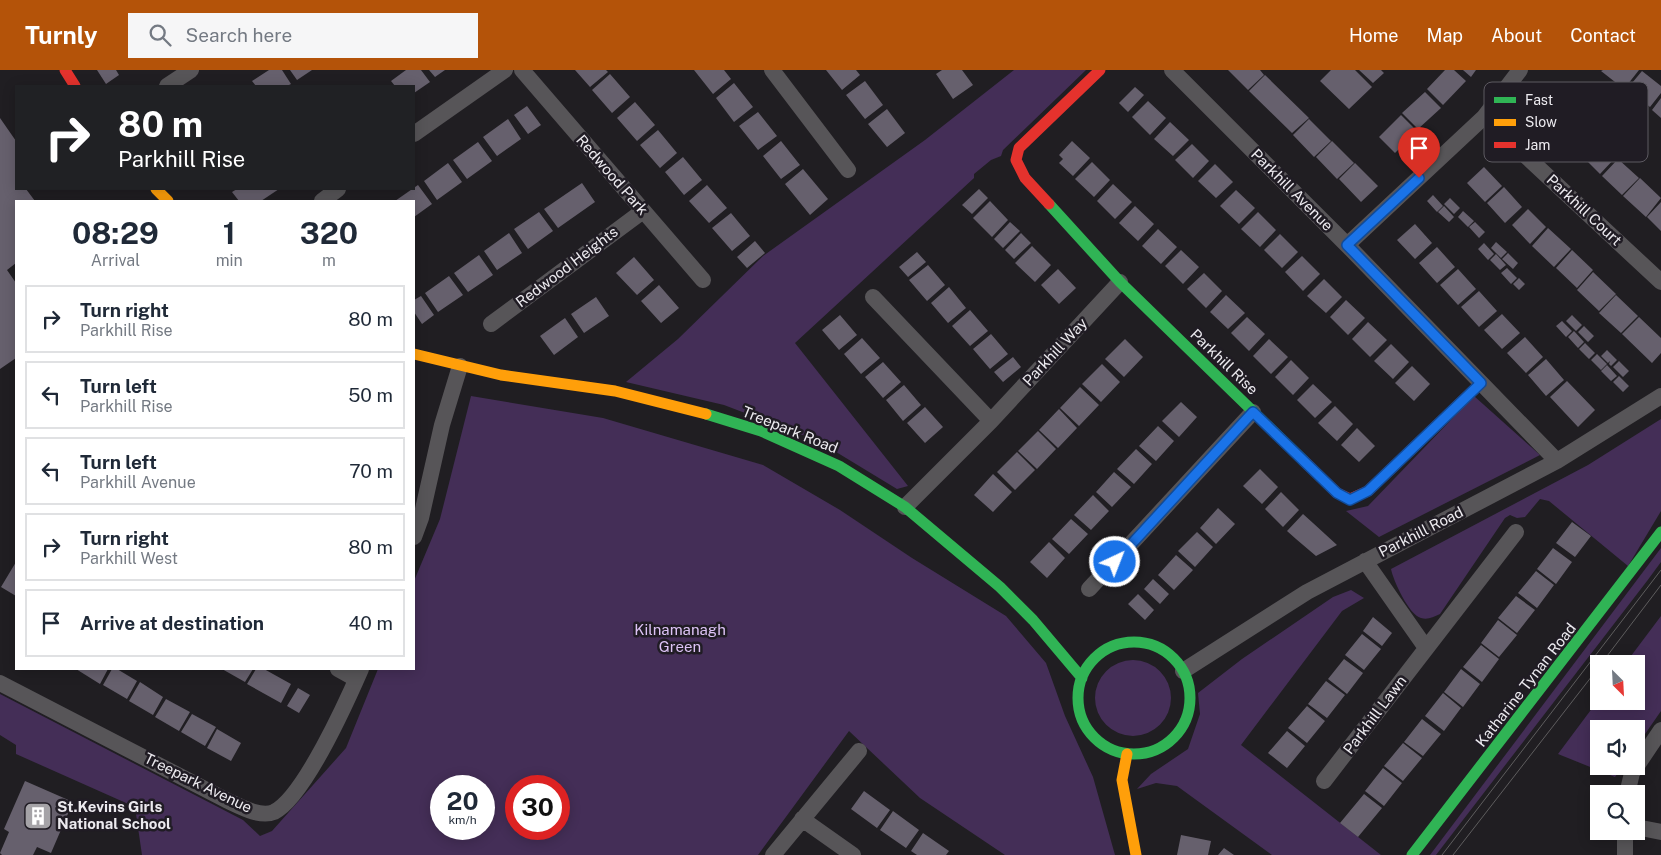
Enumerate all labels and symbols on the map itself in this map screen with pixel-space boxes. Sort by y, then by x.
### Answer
legend [1484,82,1648,162]
text: Fast [1525,92,1553,108]
text: Slow [1525,114,1557,130]
pin [1398,127,1440,178]
street label: Redwood Park [573,131,652,218]
text: Jam [1525,137,1550,153]
street label: Parkhill Avenue [1248,145,1337,234]
street label: Parkhill Court [1543,171,1625,249]
street label: Redwood Heights [512,223,621,310]
street label: Parkhill Way [1019,314,1090,389]
street label: Parkhill Rise [1187,325,1261,398]
street label: Treepark Road [740,403,841,456]
street label: Parkhill Road [1376,503,1466,560]
position arrow [1088,535,1140,587]
street label: Katharine Tynan Road [1472,619,1579,750]
park label: Kilnamanagh Green [634,621,726,655]
north arrow [1590,655,1645,710]
street label: Parkhill Lawn [1340,672,1410,757]
street label: Treepark Avenue [142,749,255,816]
speed limit sign: 30 [505,775,570,840]
place label: St.Kevins Girls National School [57,798,171,832]
building icon: St.Kevins Girls National School [23,801,53,831]

